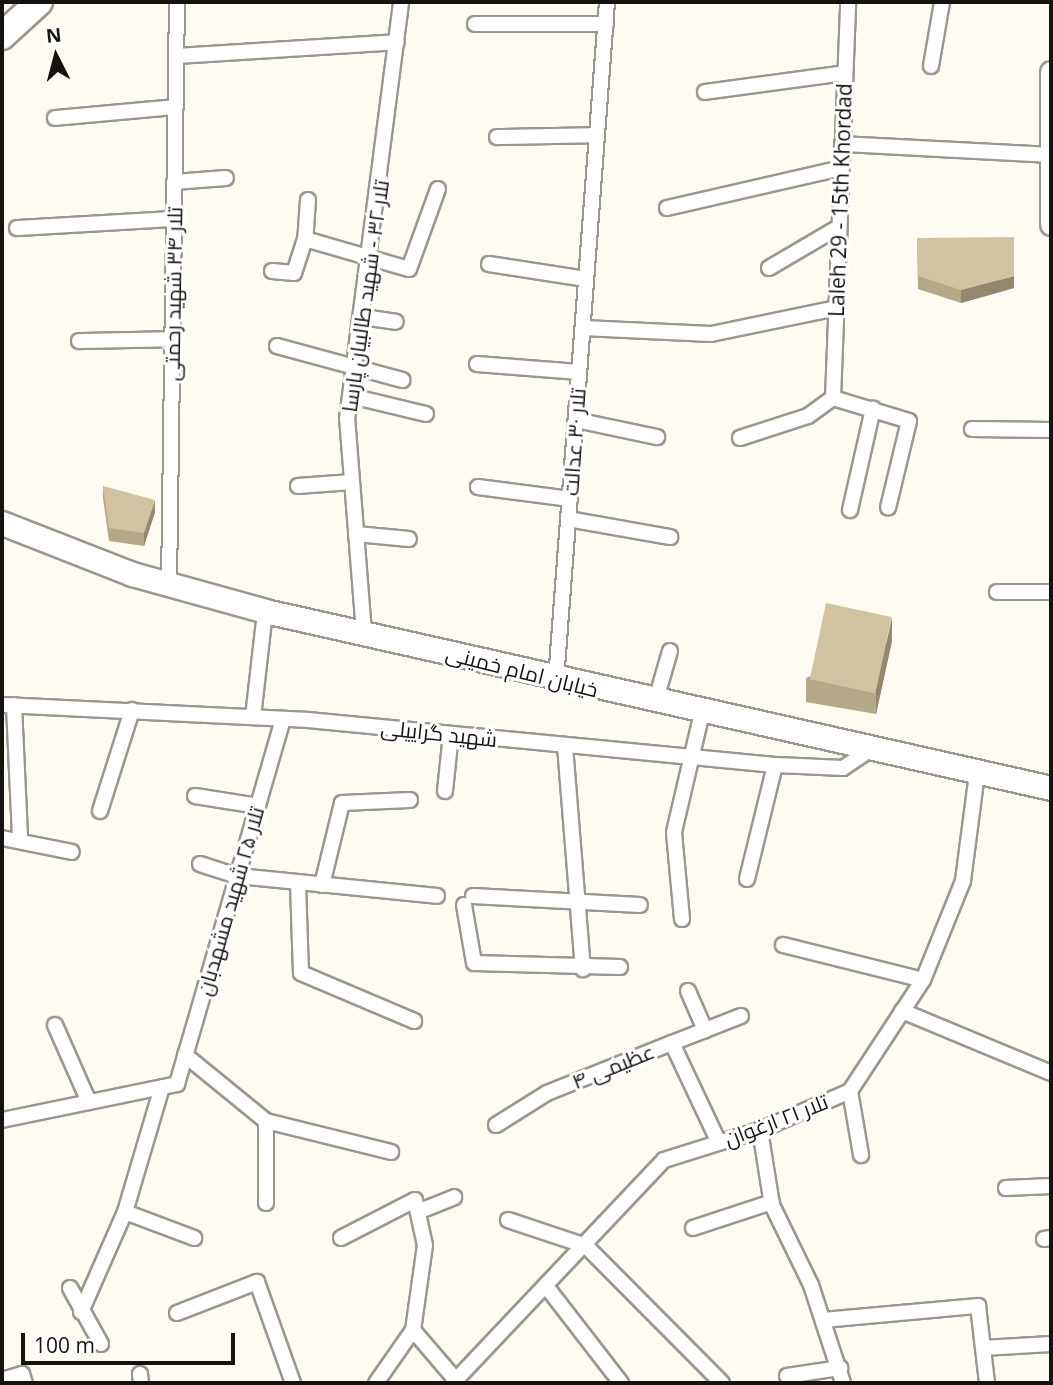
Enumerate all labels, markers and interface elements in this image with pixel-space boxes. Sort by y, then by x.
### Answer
north arrow [21,21,91,91]
text: N [45,21,63,49]
street label: Laleh 29 - 15th Khordad [823,83,857,317]
street label: تلار ۳۲ - شهید طالبیان پارسا [336,178,394,414]
street label: تلار ۳۴ شهید رحمتی [159,207,187,381]
street label: تلار ۳۰ عدالت [558,387,590,497]
street label: خیابان امام خمینی [443,640,601,702]
street label: شهید گراییلی [379,714,499,752]
street label: تلار ۲۵ شهید مشهدبان [191,804,269,998]
street label: عظیمی ۴ [568,1038,658,1094]
street label: تلار ۲۱ ارغوان [721,1089,831,1151]
scale bar [24,1318,238,1362]
text: 100 m [34,1331,95,1359]

